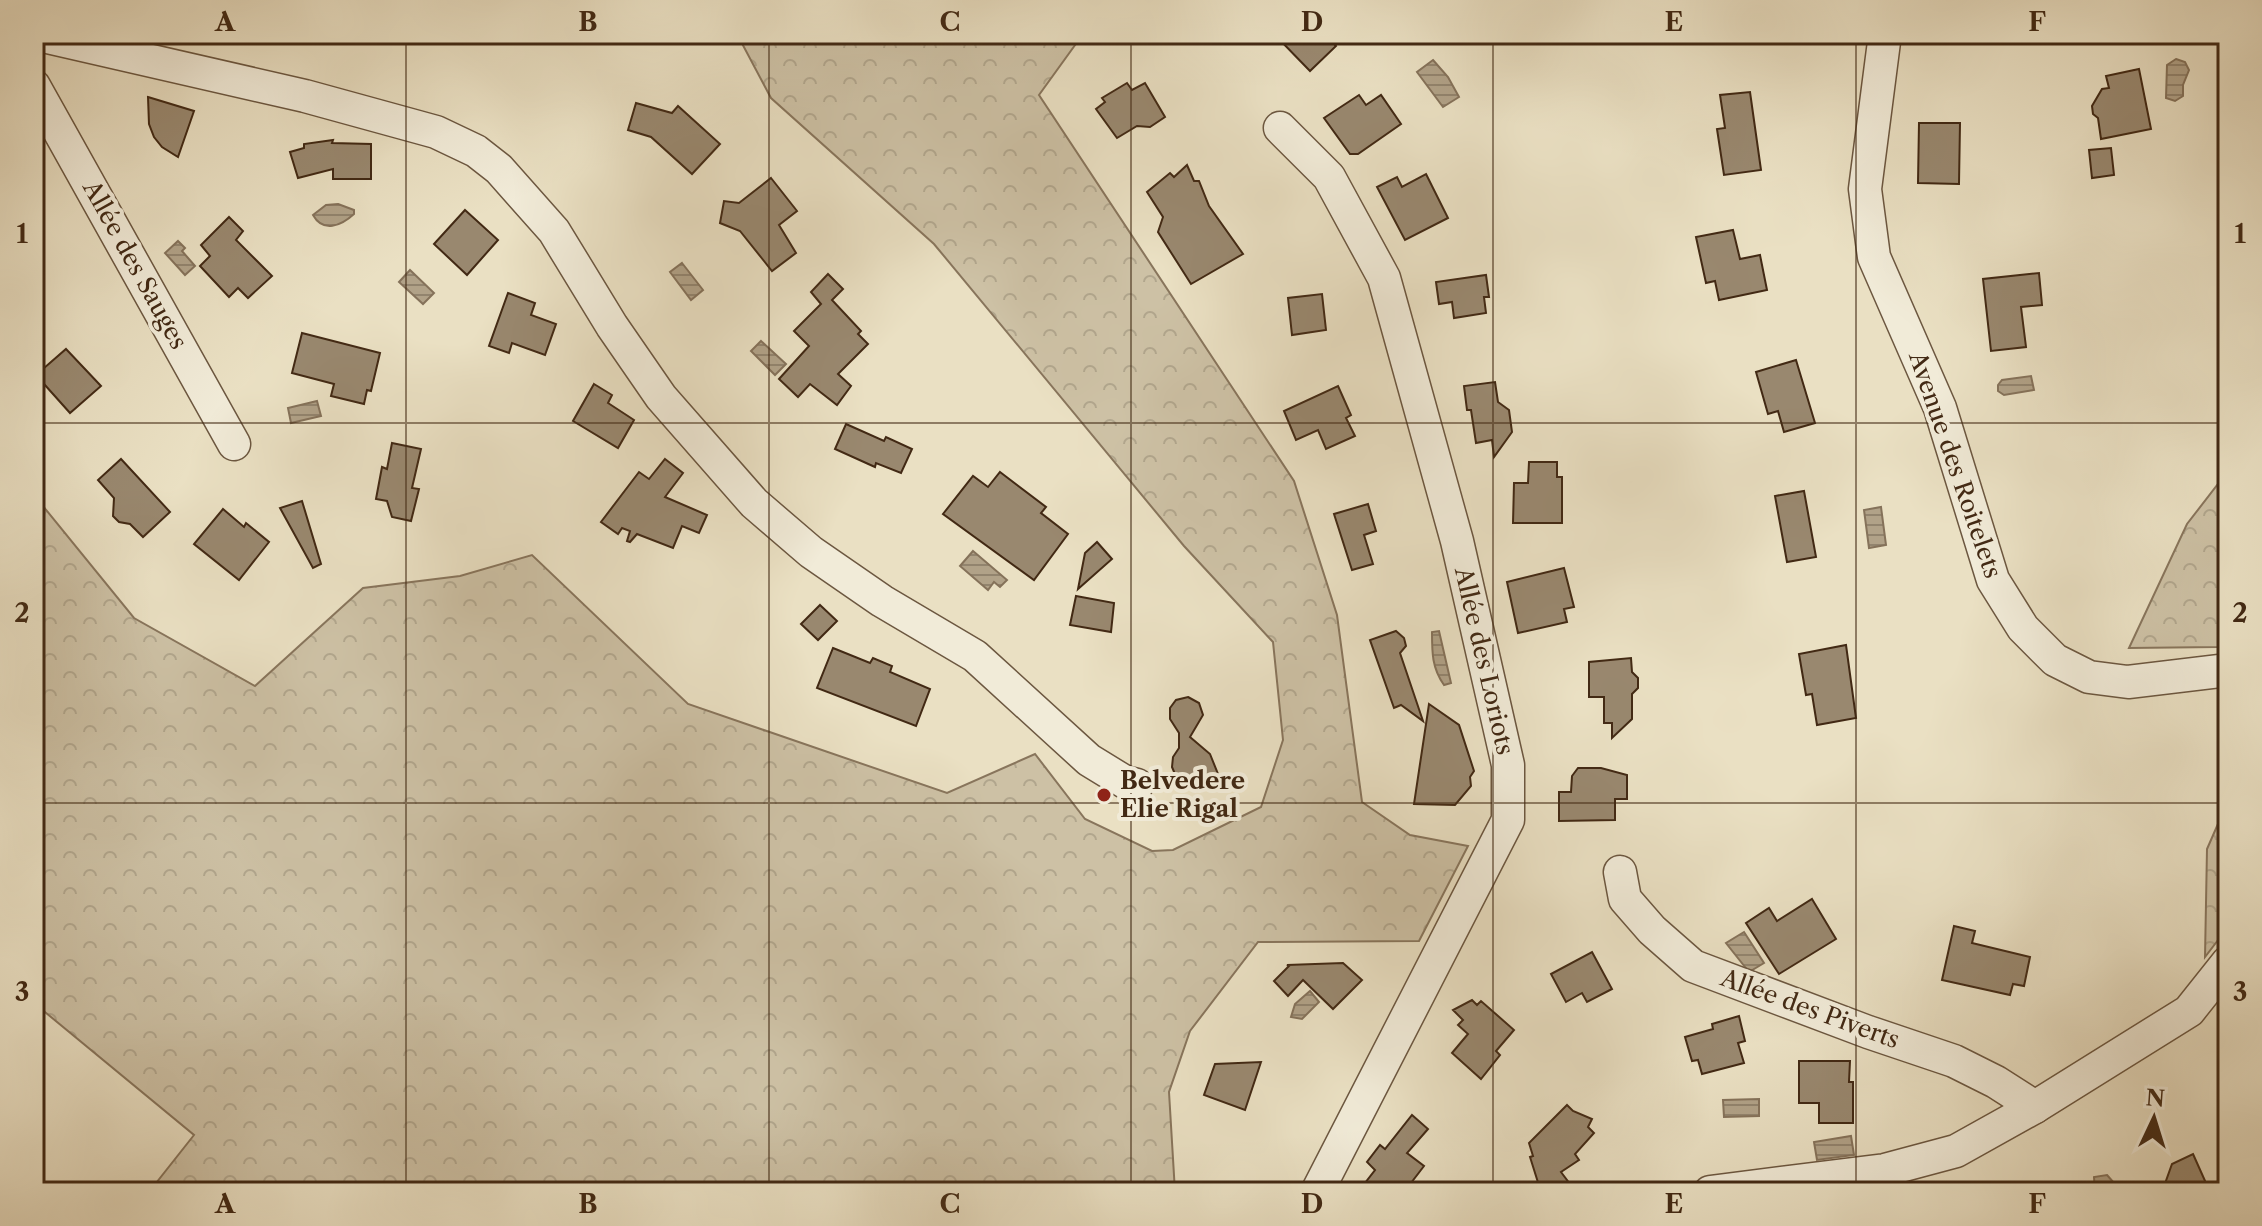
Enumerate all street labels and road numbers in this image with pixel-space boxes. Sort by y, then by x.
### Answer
street label: Allée des Sauges [77,174,194,354]
street label: Avenue des Roitelets [1903,347,2008,582]
street label: Allée des Loriots [1449,563,1520,758]
street label: Allée des Piverts [1716,962,1903,1054]

